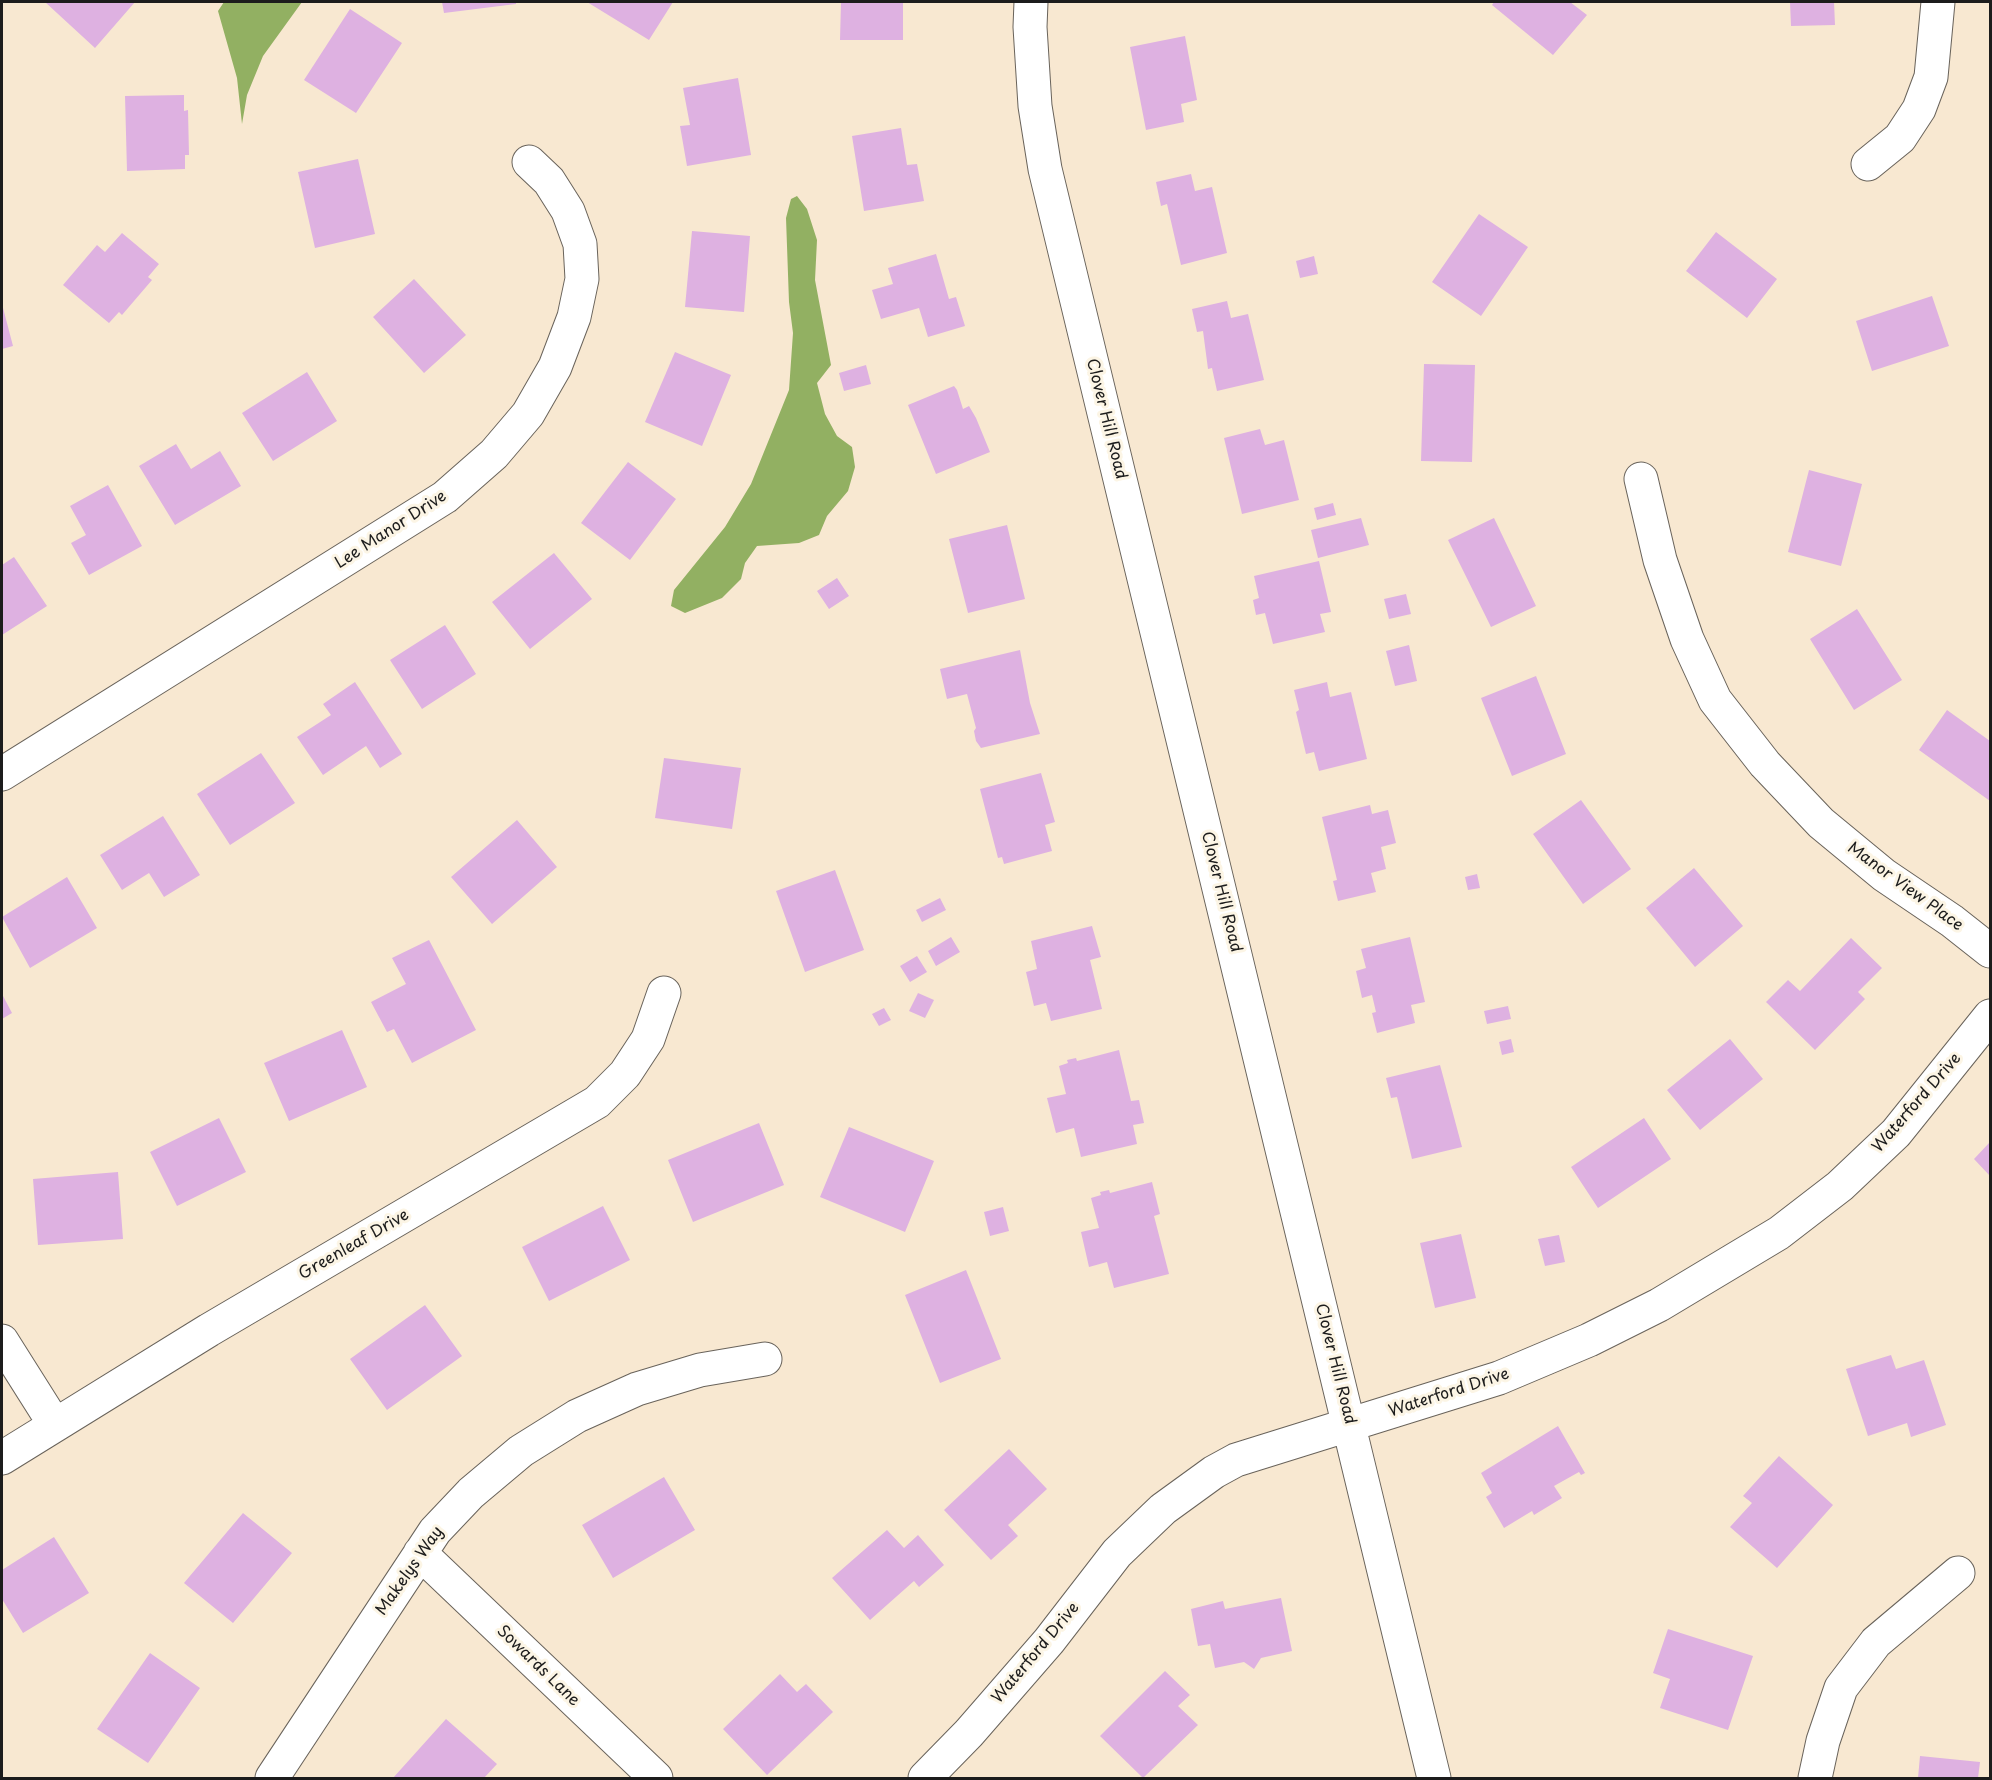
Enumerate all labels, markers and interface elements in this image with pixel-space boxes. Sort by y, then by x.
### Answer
street label: Clover Hill Road [1082,357,1130,481]
street label: Lee Manor Drive [332,487,450,573]
street label: Clover Hill Road [1197,830,1245,954]
street label: Manor View Place [1843,839,1967,935]
street label: Waterford Drive [1869,1049,1965,1157]
street label: Greenleaf Drive [295,1206,413,1284]
street label: Clover Hill Road [1311,1302,1359,1426]
street label: Waterford Drive [1386,1364,1512,1422]
street label: Makelys Way [372,1523,448,1619]
street label: Waterford Drive [988,1599,1084,1707]
street label: Sowards Lane [492,1622,584,1710]

